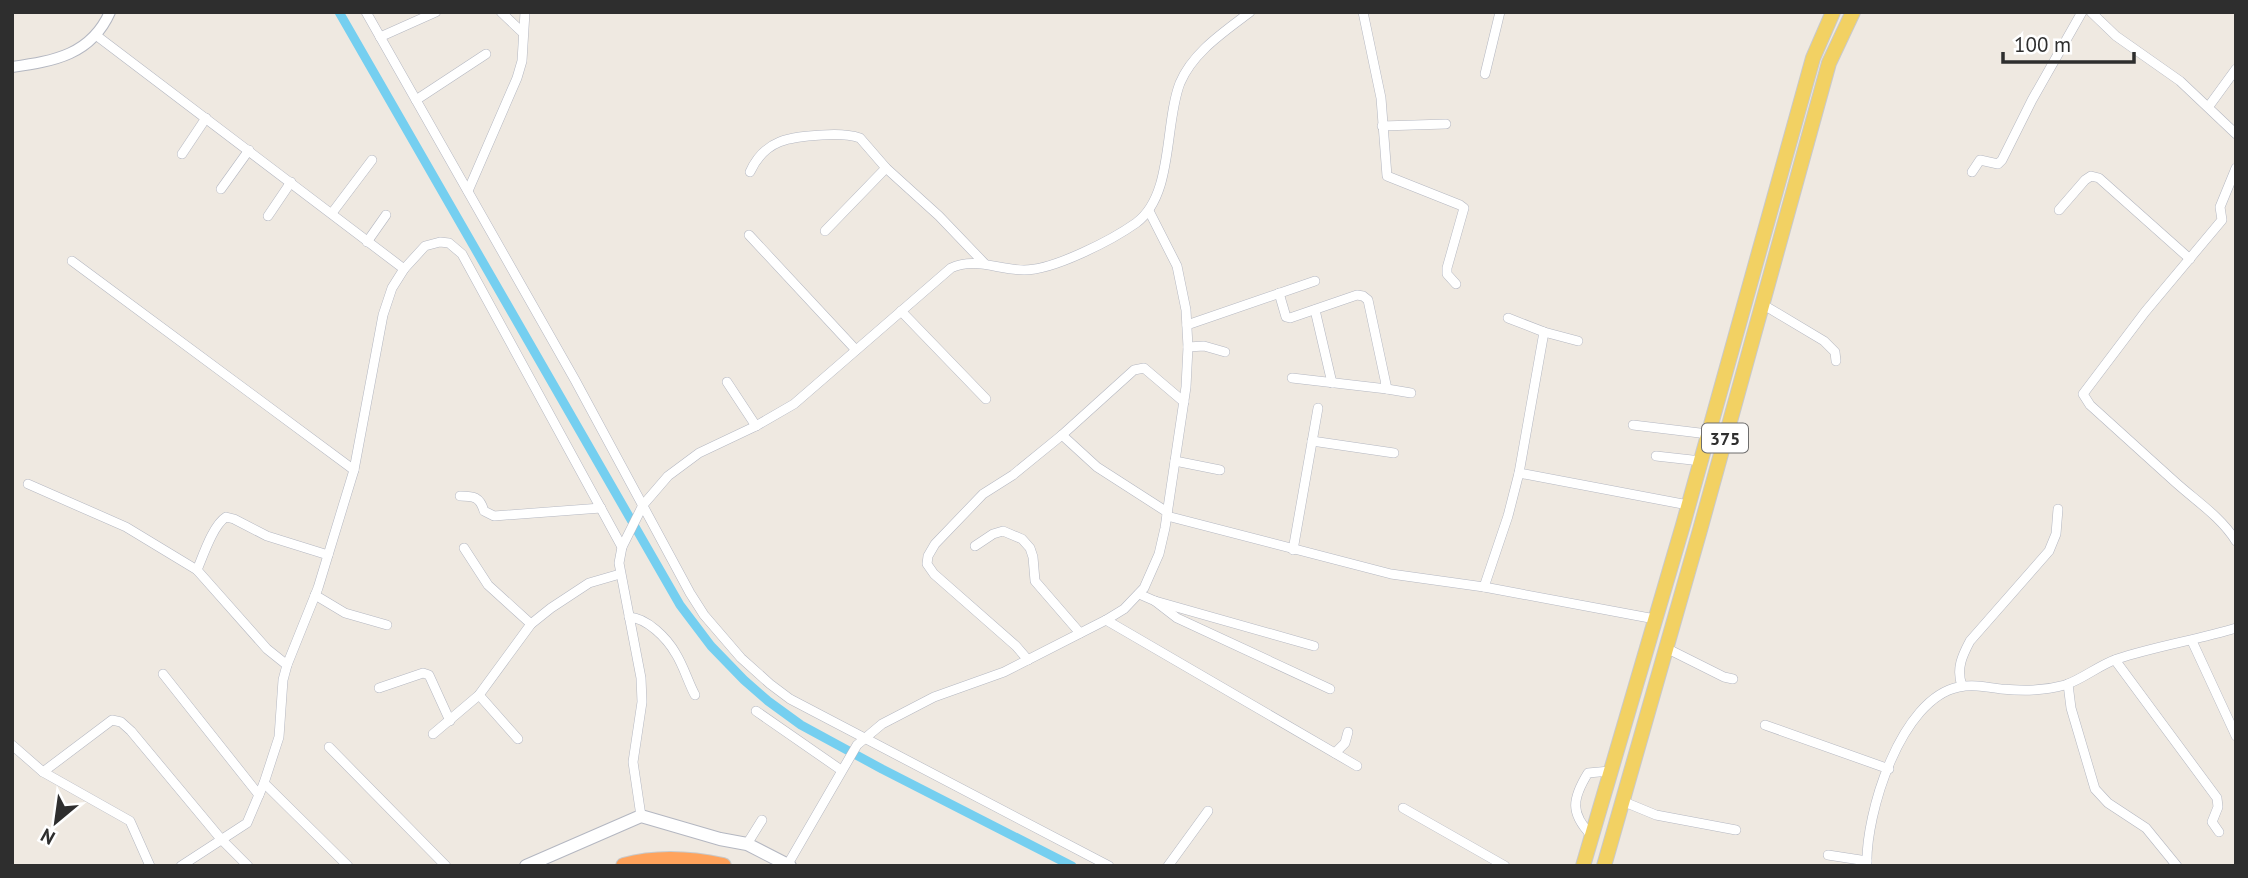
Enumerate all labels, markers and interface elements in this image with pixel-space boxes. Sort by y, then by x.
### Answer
scale bar [2003,21,2134,65]
text: 100 m [2014,31,2071,58]
road number: 375 [1702,424,1748,452]
north arrow [21,787,91,857]
text: N [36,823,59,850]

